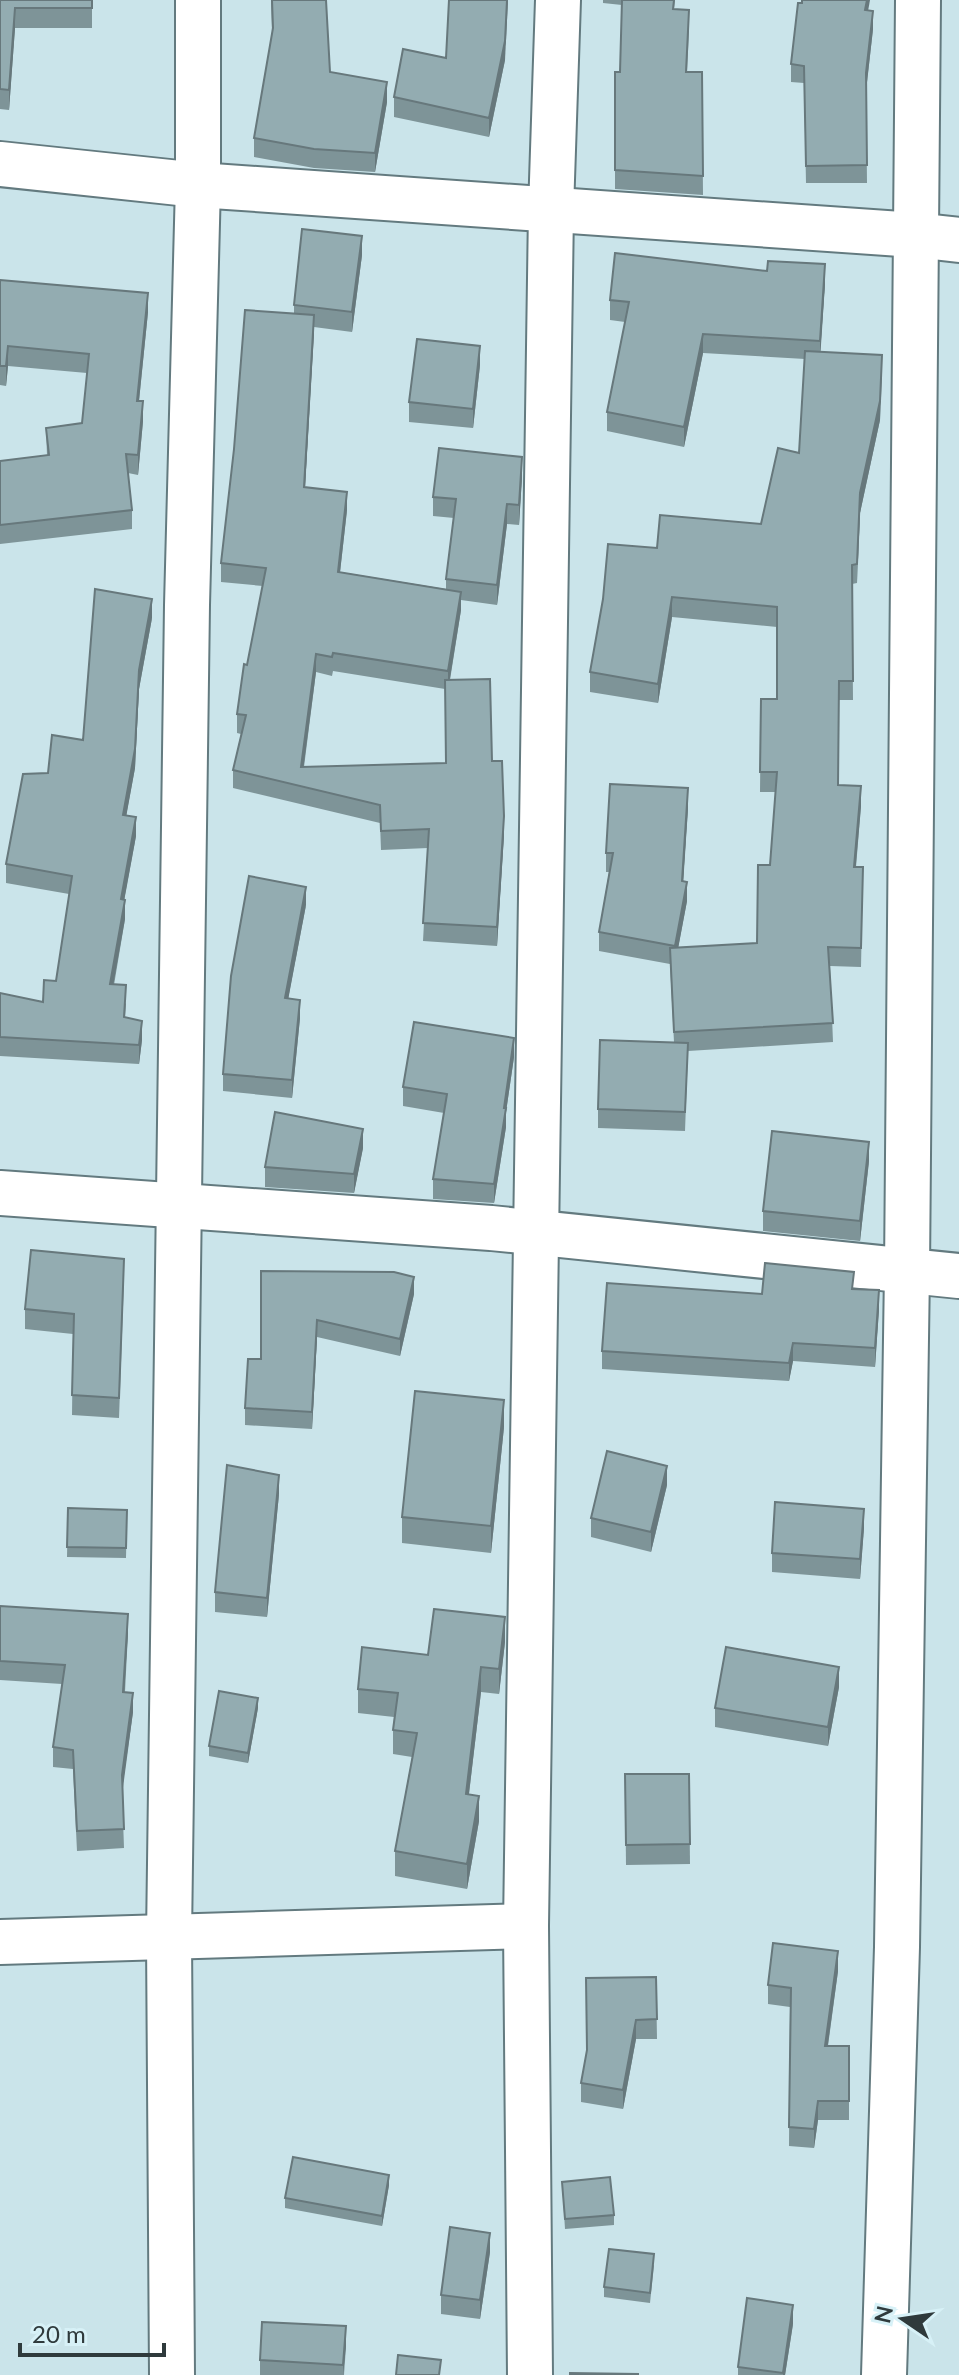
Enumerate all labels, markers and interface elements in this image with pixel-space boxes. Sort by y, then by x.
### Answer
north arrow [863,2279,943,2359]
text: N [868,2303,898,2326]
scale bar [20,2307,164,2357]
text: 20 m [32,2319,86,2348]

